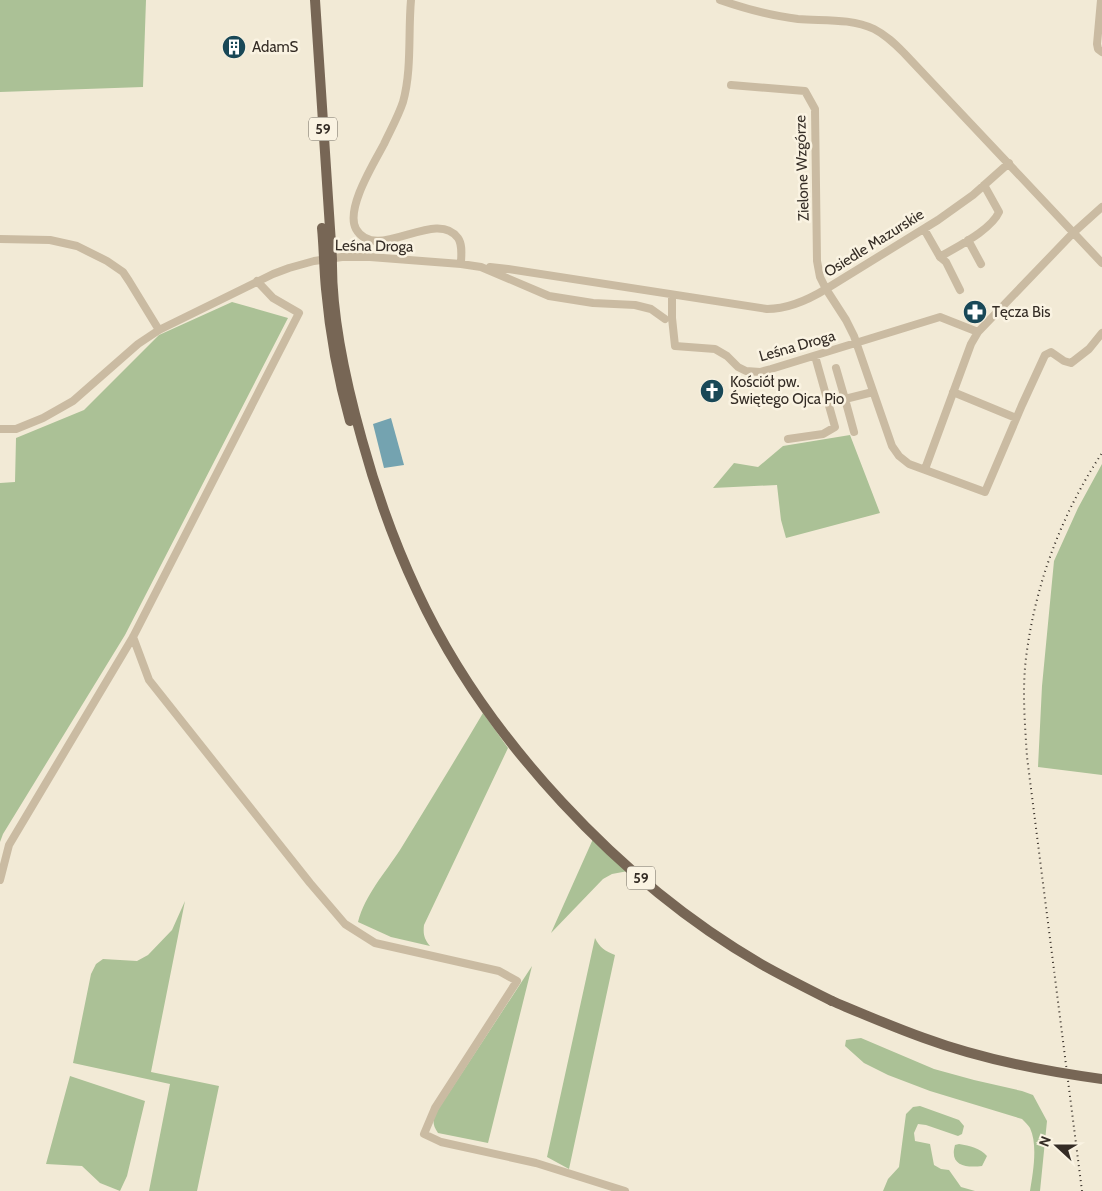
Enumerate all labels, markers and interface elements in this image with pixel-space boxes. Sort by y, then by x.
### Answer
building icon: AdamS [221,34,247,60]
place label: AdamS [252,38,299,56]
street label: Zielone Wzgórze [791,114,813,221]
road number: 59 [309,118,337,140]
street label: Osiedle Mazurskie [821,205,927,281]
street label: Leśna Droga [335,236,414,256]
pharmacy icon: Tęcza Bis [962,299,988,325]
place label: Tęcza Bis [992,303,1050,321]
street label: Leśna Droga [757,326,838,365]
place label: Kościół pw. Świętego Ojca Pio [730,373,844,408]
church icon: Kościół pw. Świętego Ojca Pio [699,378,725,404]
road number: 59 [627,866,655,890]
north arrow [1032,1121,1082,1171]
text: N [1035,1133,1055,1149]

